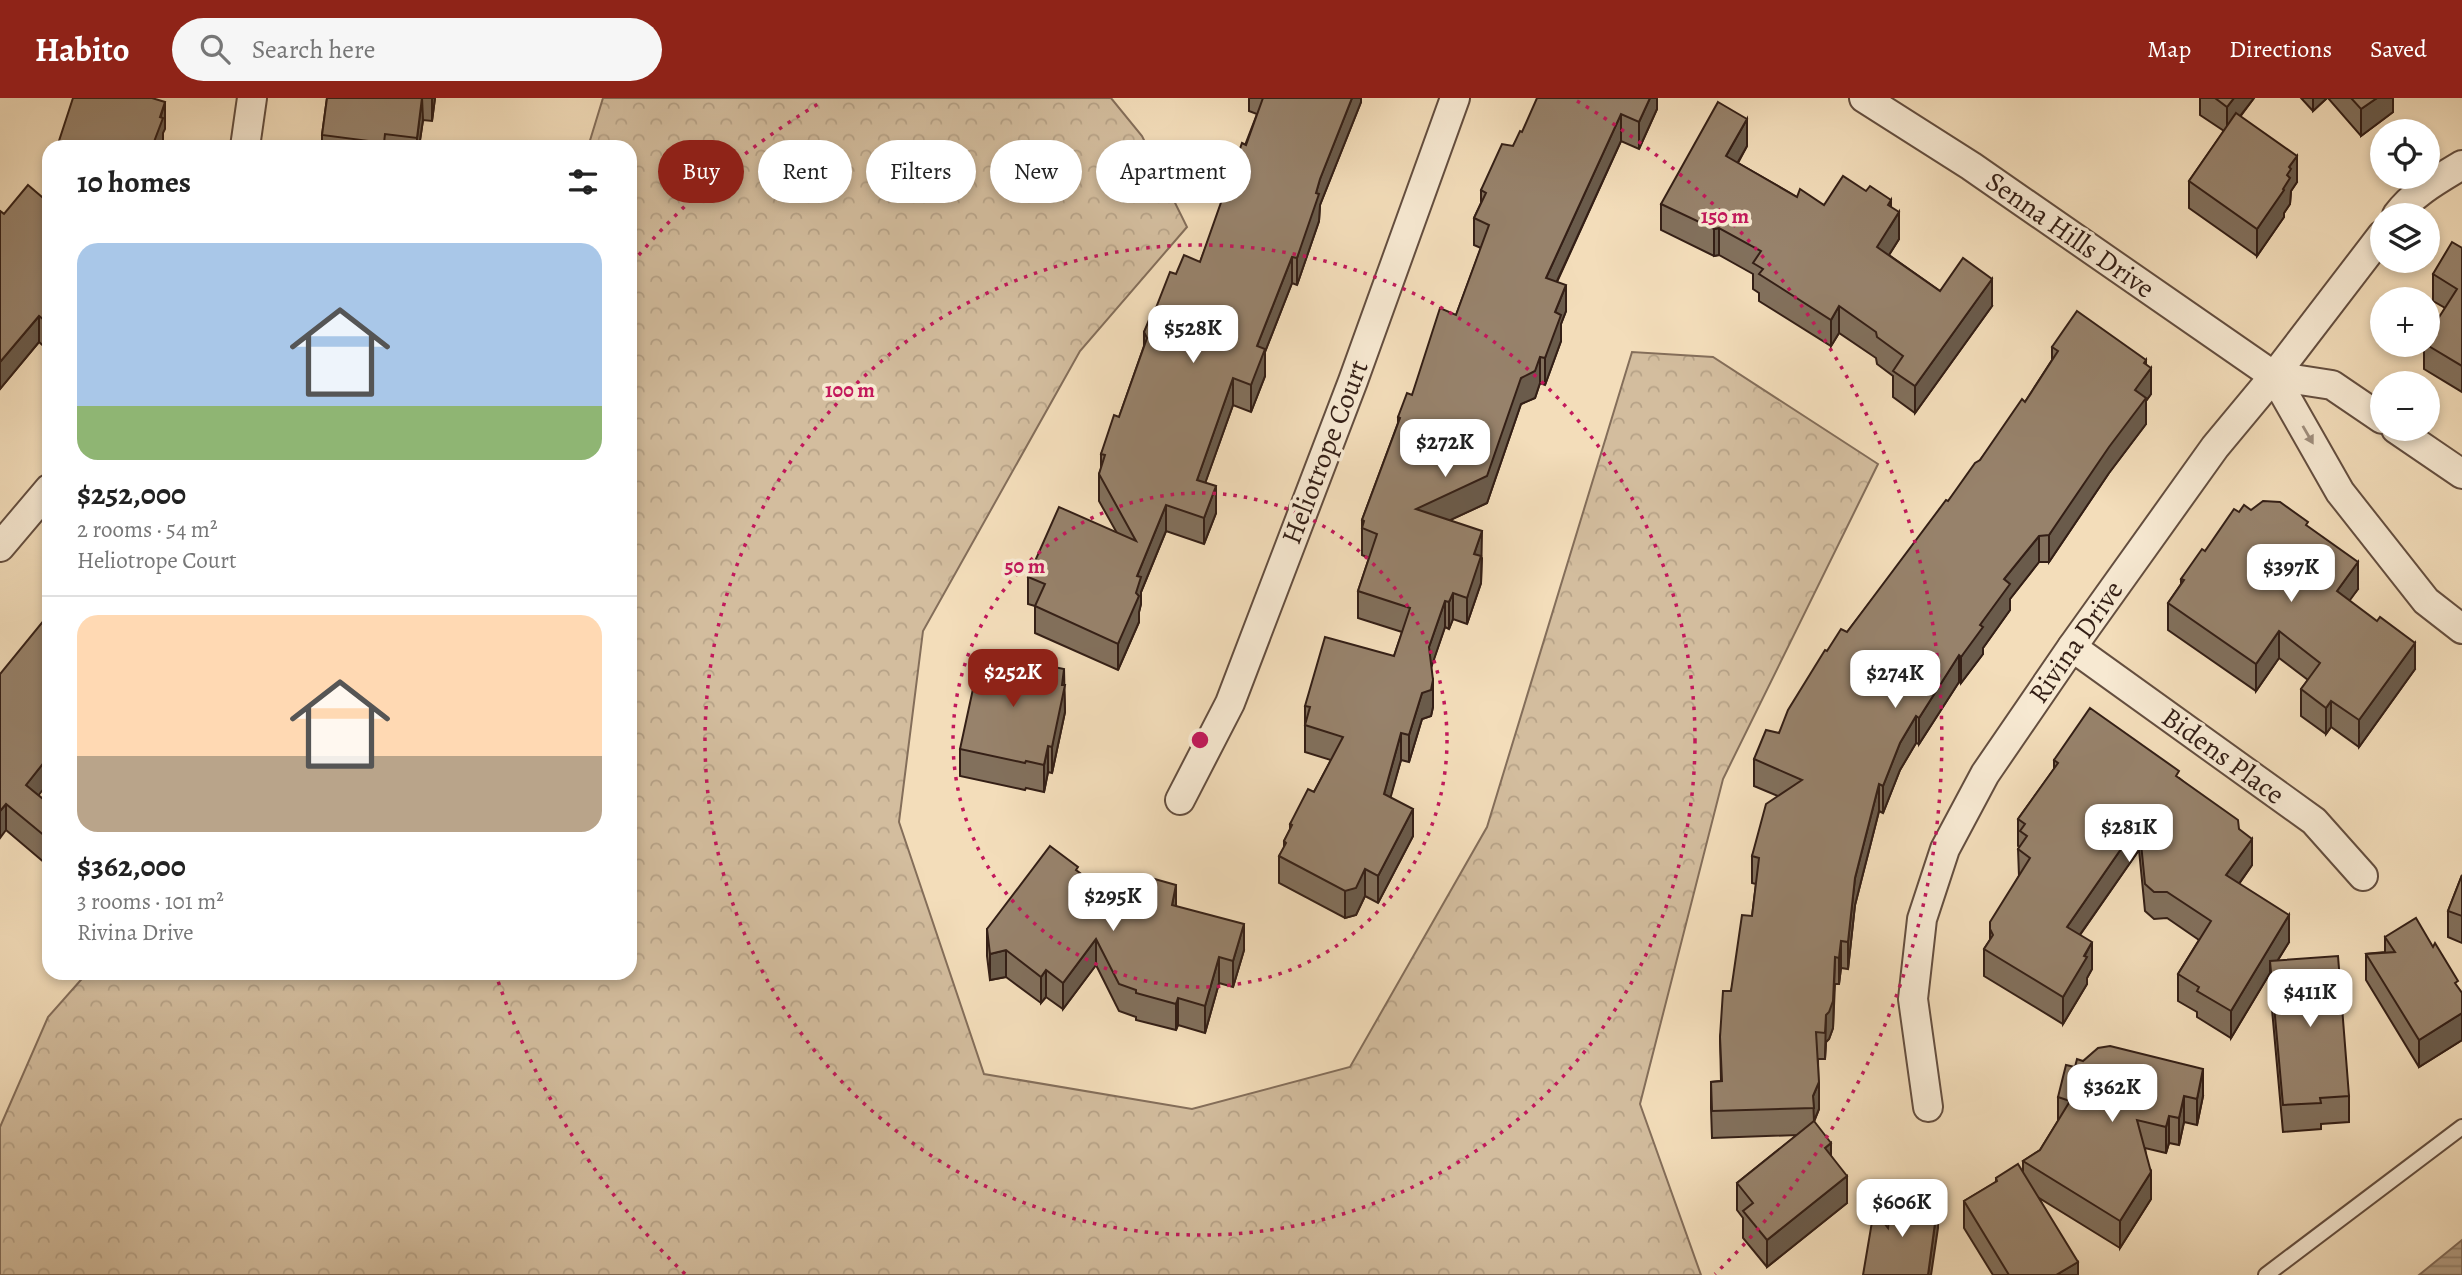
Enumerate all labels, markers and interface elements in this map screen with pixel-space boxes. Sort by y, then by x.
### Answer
search box [172,18,662,81]
text: Habito [35,27,130,72]
icon: search [196,30,234,68]
text: Search here [252,32,375,67]
text: Map [2147,33,2191,65]
text: Directions [2229,33,2332,65]
text: Saved [2370,33,2427,65]
map controls [2370,119,2440,441]
button: locate [2370,119,2440,189]
chip: Buy [658,140,744,203]
chip: Rent [758,140,852,203]
chip: Filters [866,140,976,203]
chip: New [990,140,1082,203]
chip: Apartment [1096,140,1251,203]
text: 10 homes [77,162,191,202]
icon: filters [564,163,602,201]
street label: Senna Hills Drive [1978,163,2162,307]
text: 150 m [1701,202,1750,230]
button: layers [2370,203,2440,273]
button: + [2370,287,2440,357]
icon: home [277,289,403,415]
pin: $528K [1144,306,1242,365]
text: $528K [1164,312,1222,343]
street label: Heliotrope Court [1272,354,1378,550]
button: − [2370,371,2440,441]
text: 100 m [825,376,875,404]
pin: $272K [1396,420,1494,479]
text: $272K [1416,426,1474,457]
one-way arrow [2302,426,2314,445]
text: $252,000 [77,474,186,514]
text: 2 rooms · 54 m² [77,514,218,545]
text: Heliotrope Court [77,545,237,576]
pin: $397K [2242,545,2340,604]
text: $397K [2263,551,2319,582]
text: 50 m [1005,552,1046,580]
street label: Rivina Drive [2020,573,2132,711]
pin: $252K [964,650,1062,709]
pin: $274K [1846,650,1944,710]
text: $252K [984,656,1042,687]
text: $274K [1866,657,1924,688]
icon: home [277,661,403,787]
street label: Bidens Place [2154,698,2292,814]
centre of rings [1188,728,1212,752]
pin: $281K [2080,804,2178,864]
text: $281K [2101,811,2157,842]
text: $362,000 [77,846,186,886]
pin: $295K [1064,874,1162,933]
text: $295K [1084,880,1142,911]
text: 3 rooms · 101 m² [77,886,224,917]
text: Rivina Drive [77,917,194,948]
pin: $411K [2261,970,2359,1029]
text: $411K [2283,976,2337,1007]
pin: $362K [2063,1065,2161,1124]
text: $362K [2083,1071,2141,1102]
pin: $606K [1853,1180,1951,1239]
text: $606K [1873,1186,1931,1217]

